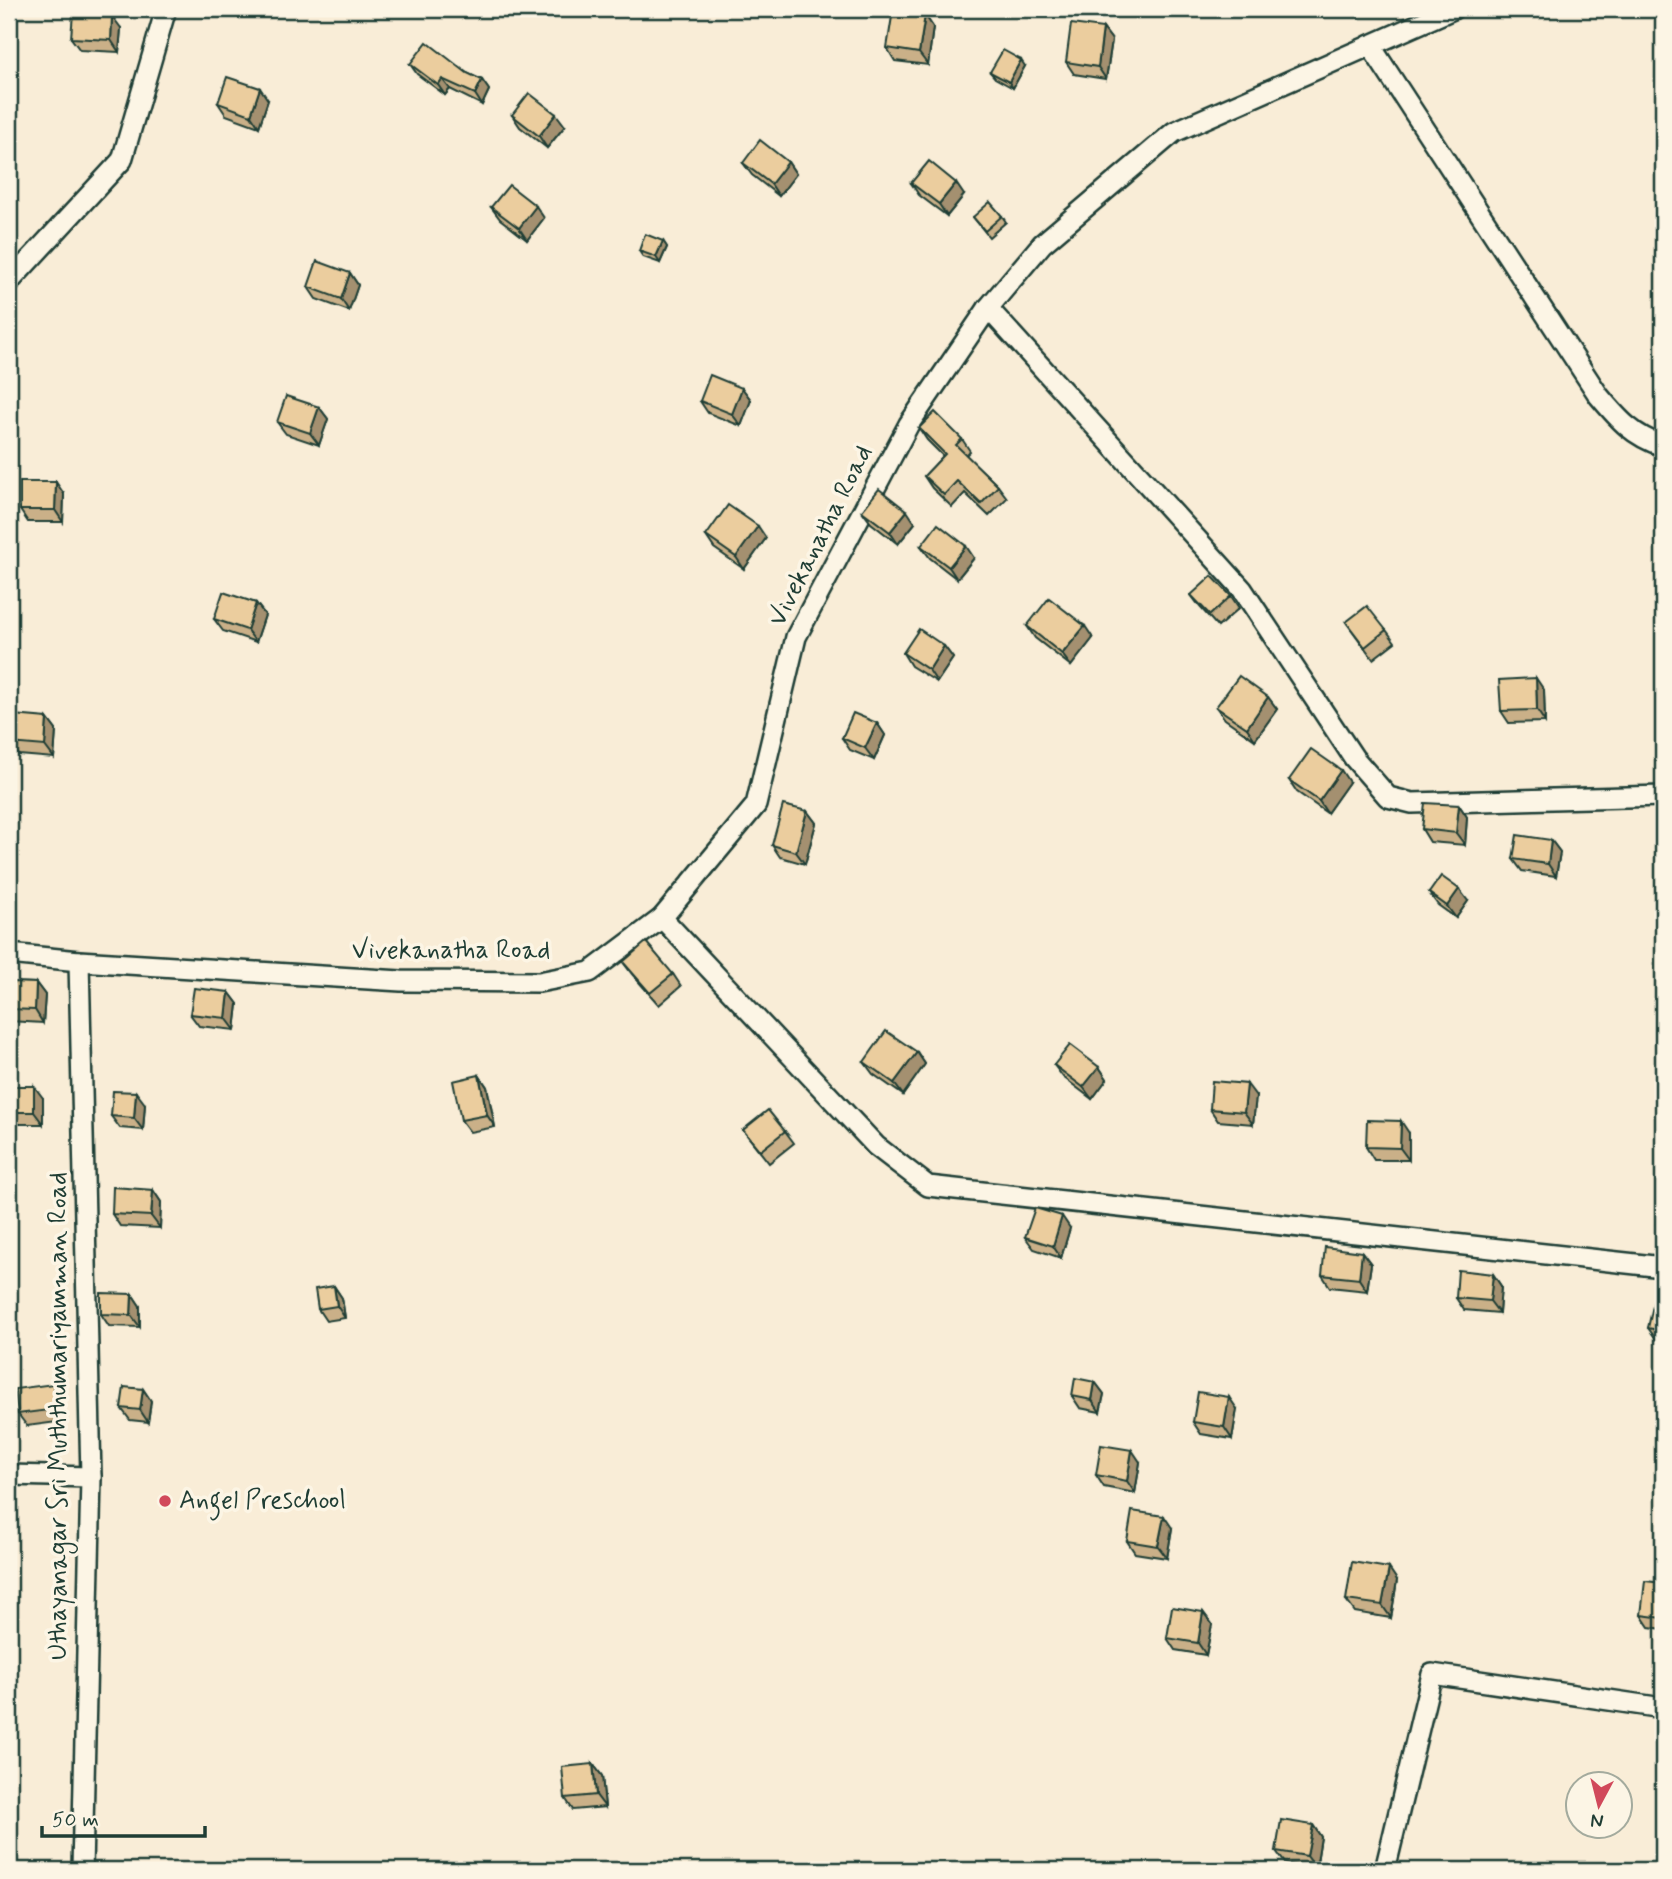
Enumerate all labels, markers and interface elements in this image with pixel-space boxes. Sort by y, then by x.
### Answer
street label: Vivekanatha Road [761,440,881,632]
street label: Vivekanatha Road [352,934,550,968]
street label: Uthayanagar Sri Muththumariyamman Road [42,1172,78,1660]
place label: Angel Preschool [179,1484,346,1521]
marker: Angel Preschool [157,1493,173,1509]
north arrow [1564,1770,1634,1840]
scale bar [42,1795,205,1839]
text: 50 m [52,1806,99,1834]
text: N [1589,1807,1605,1834]

